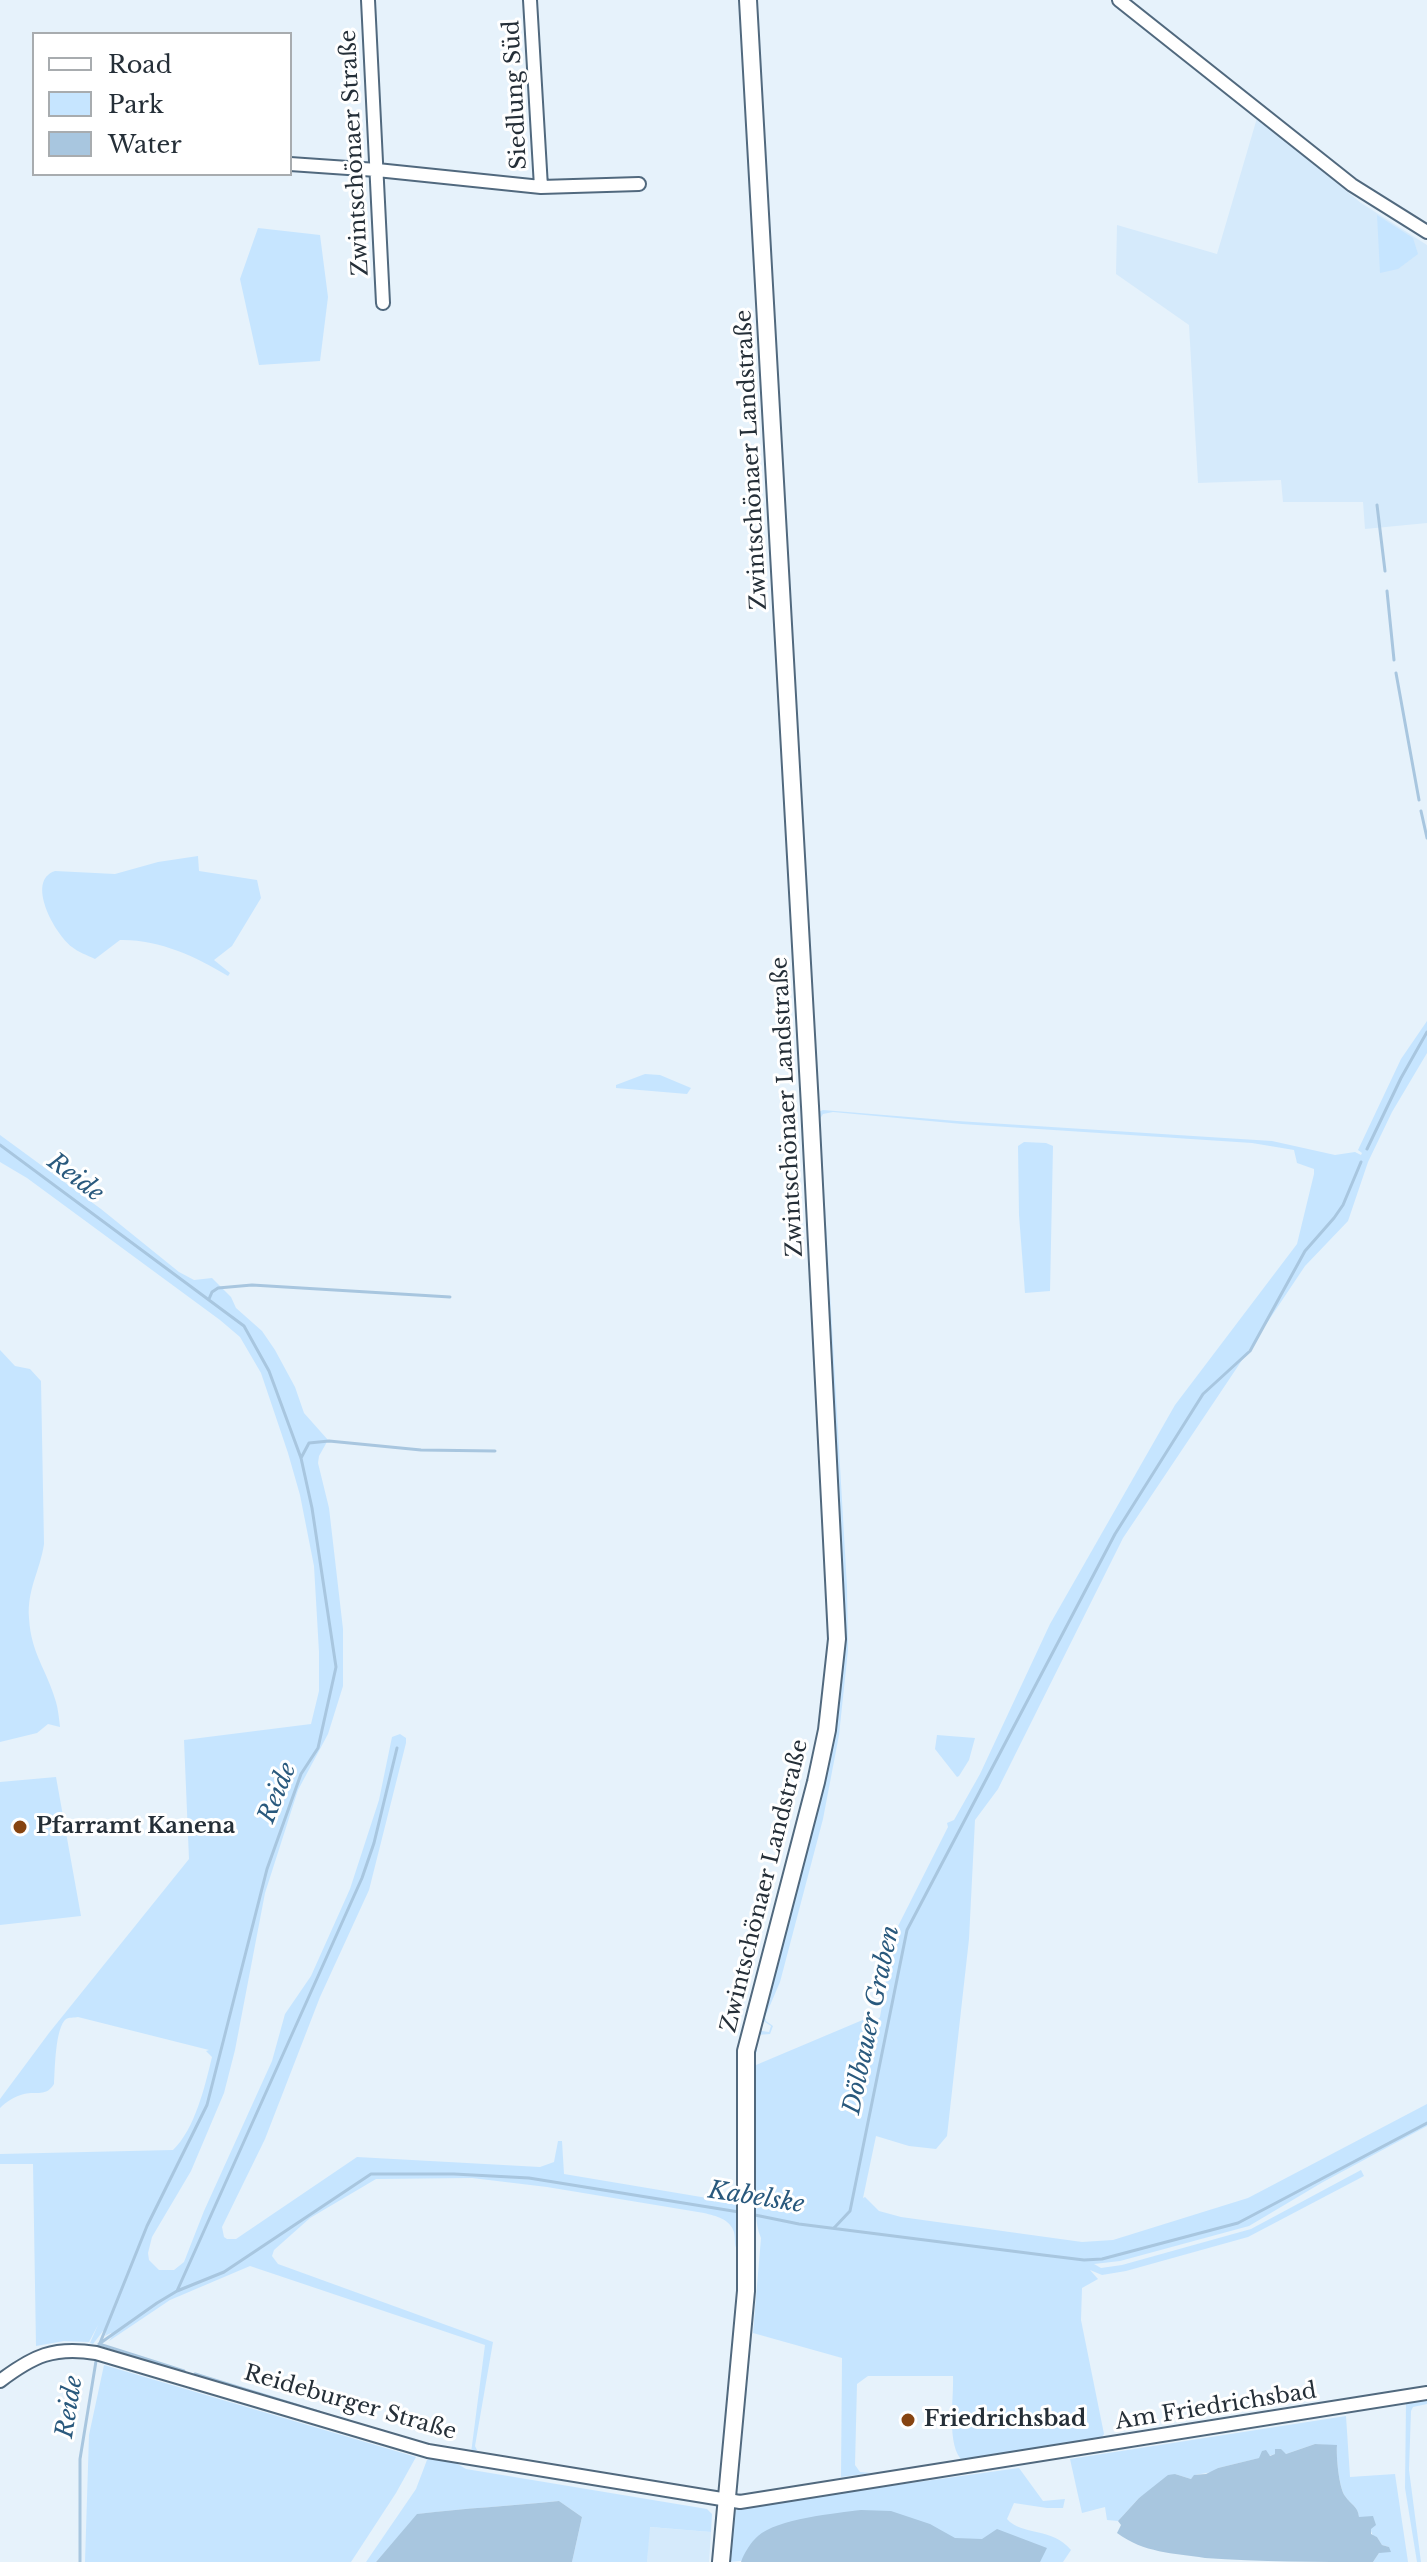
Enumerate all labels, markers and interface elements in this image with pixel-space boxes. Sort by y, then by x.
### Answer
street label: Siedlung Süd [499,20,533,170]
street label: Zwintschönaer Straße [335,29,375,277]
legend [32,32,292,176]
text: Road [108,50,172,79]
text: Park [108,90,164,119]
text: Water [108,130,182,159]
street label: Zwintschönaer Landstraße [731,309,773,611]
street label: Zwintschönaer Landstraße [767,956,809,1258]
water label: Reide [41,1148,109,1208]
street label: Zwintschönaer Landstraße [716,1737,814,2035]
water label: Reide [253,1759,303,1827]
place label: Pfarramt Kanena [36,1814,235,1840]
marker: Pfarramt Kanena [11,1818,29,1836]
water label: Dölbauer Graben [838,1923,906,2117]
water label: Kabelske [706,2176,806,2220]
street label: Reideburger Straße [241,2360,459,2446]
water label: Reide [51,2374,89,2440]
street label: Am Friedrichsbad [1114,2378,1318,2436]
place label: Friedrichsbad [924,2407,1086,2433]
marker: Friedrichsbad [899,2411,917,2429]

